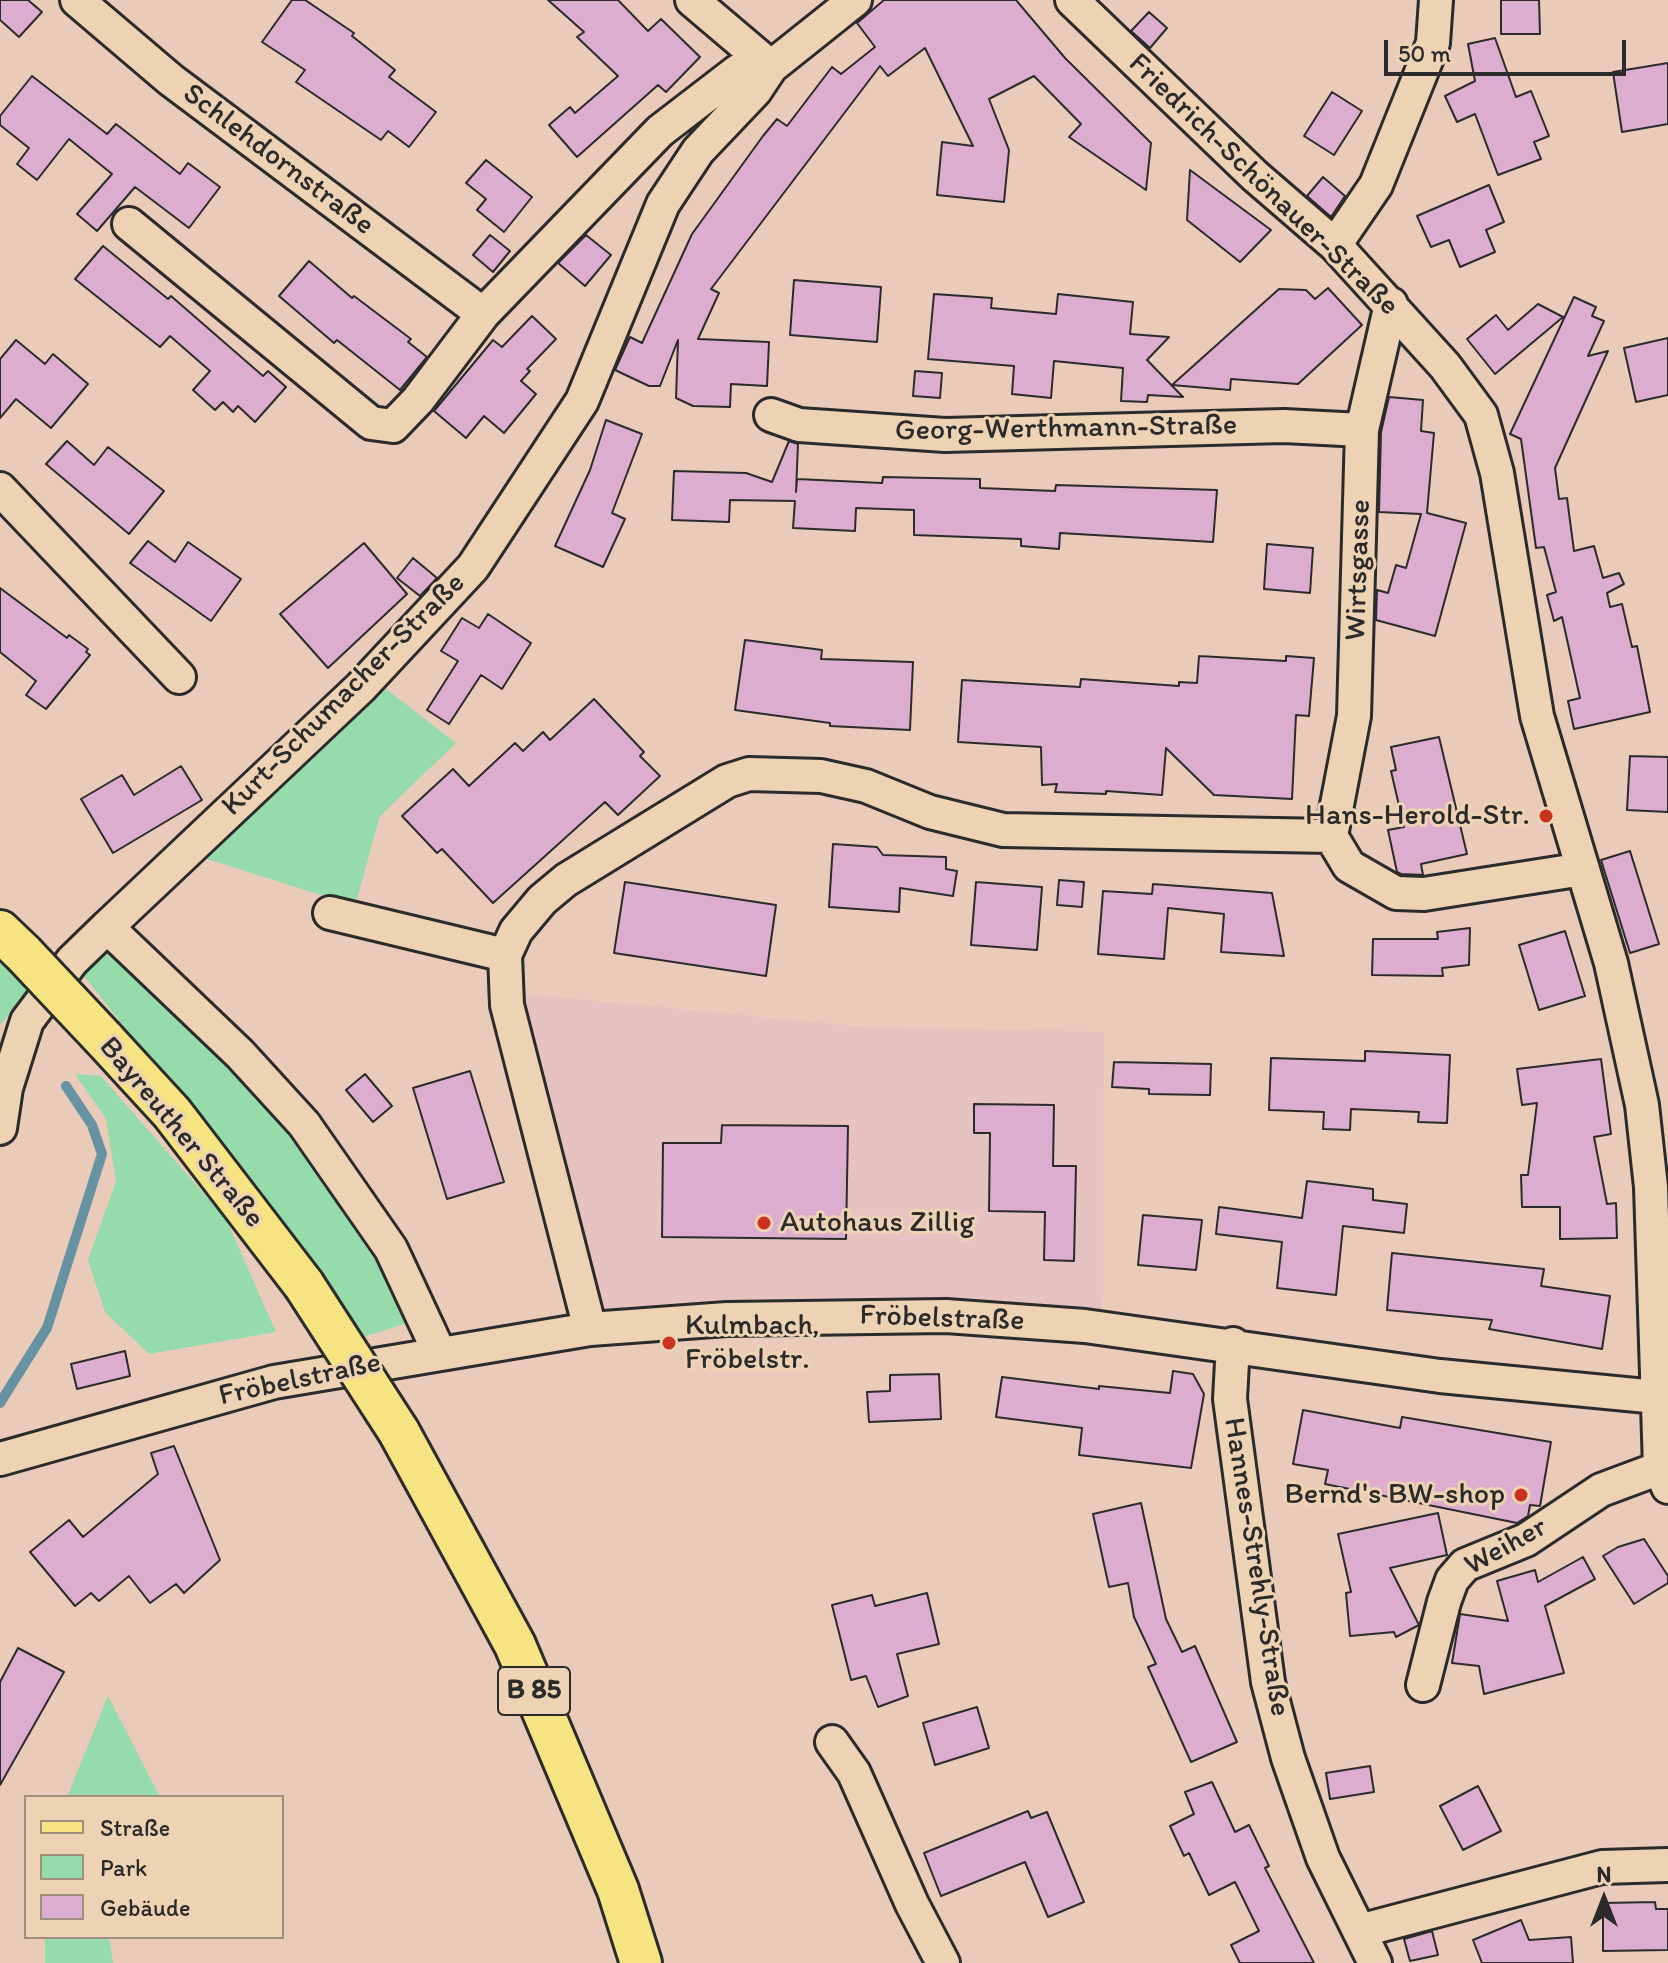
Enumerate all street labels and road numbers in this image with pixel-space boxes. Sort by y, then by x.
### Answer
street label: Friedrich-Schönauer-Straße [1120,46,1406,324]
street label: Schlehdornstraße [175,76,381,244]
street label: Georg-Werthmann-Straße [895,408,1237,450]
street label: Wirtsgasse [1339,499,1379,641]
street label: Kurt-Schumacher-Straße [215,566,473,824]
street label: Bayreuther Straße [91,1030,271,1236]
street label: Fröbelstraße [859,1298,1025,1340]
street label: Fröbelstraße [216,1345,384,1415]
street label: Hannes-Strehly-Straße [1215,1415,1297,1719]
street label: Weiher [1459,1510,1553,1584]
road number: B 85 [498,1667,570,1715]

